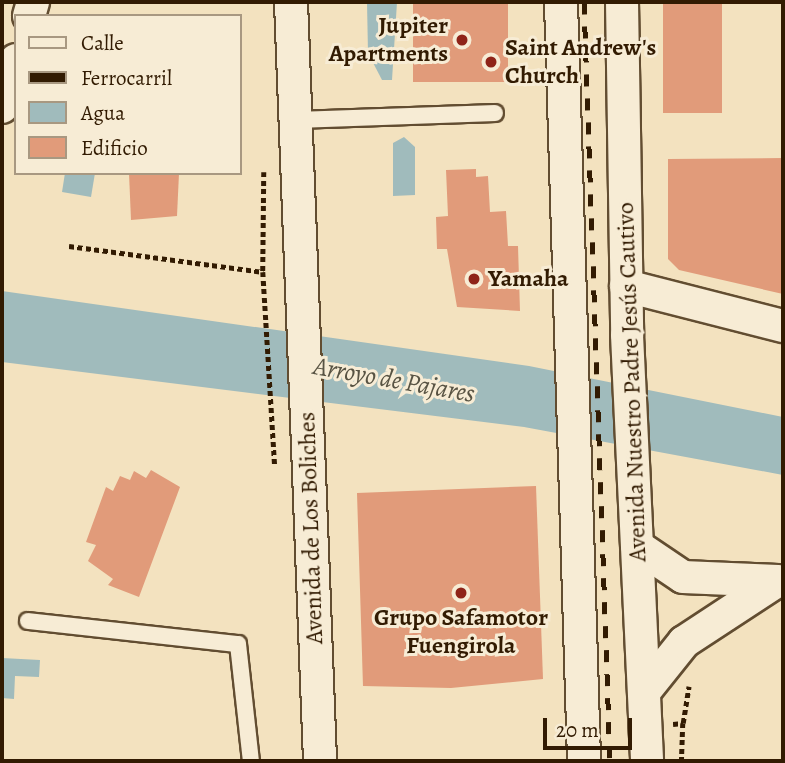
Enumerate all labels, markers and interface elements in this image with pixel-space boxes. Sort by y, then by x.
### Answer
place label: Jupiter Apartments [329,12,448,68]
legend [14,14,242,175]
text: Calle [81,29,124,57]
marker: Jupiter Apartments [454,32,470,48]
place label: Saint Andrew's Church [505,34,656,90]
marker: Saint Andrew's Church [483,54,499,70]
text: Ferrocarril [81,64,172,92]
text: Agua [81,99,125,127]
text: Edificio [81,134,148,162]
street label: Avenida Nuestro Padre Jesús Cautivo [611,202,653,562]
place label: Yamaha [488,265,569,293]
marker: Yamaha [466,271,482,287]
water label: Arroyo de Pajares [311,350,477,410]
street label: Avenida de Los Boliches [293,411,329,645]
marker: Grupo Safamotor Fuengirola [453,585,469,601]
place label: Grupo Safamotor Fuengirola [374,604,548,660]
scale bar [547,704,636,748]
text: 20 m [556,716,599,744]

